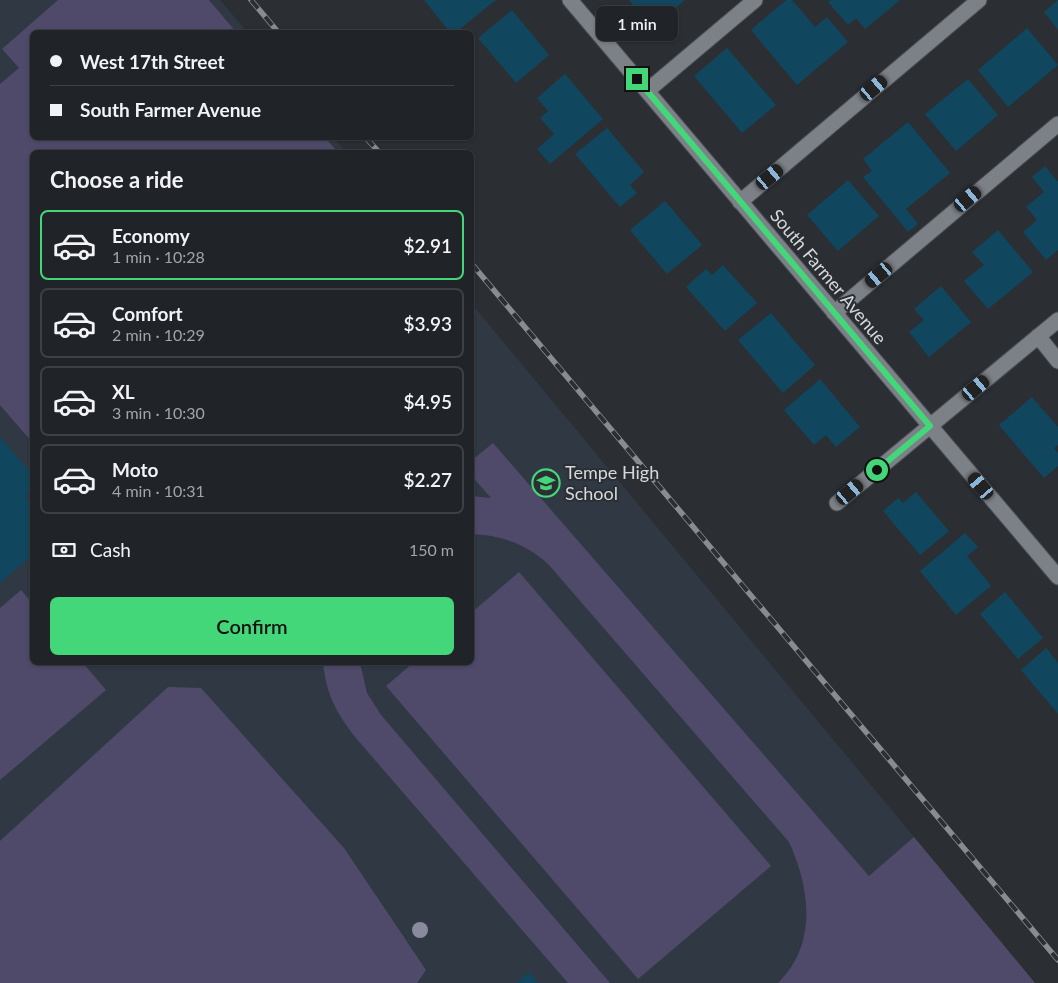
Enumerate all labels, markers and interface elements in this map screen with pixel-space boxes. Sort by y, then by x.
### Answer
callout: 1 min [596,7,678,42]
text: 1 min [617,14,657,33]
text: West 17th Street [80,50,225,73]
route end [626,68,648,90]
car [857,73,890,103]
text: South Farmer Avenue [80,98,261,121]
car [753,162,786,192]
text: Choose a ride [50,166,184,193]
car [951,184,984,214]
street label: South Farmer Avenue [766,204,892,348]
icon: car [52,223,97,268]
text: Economy [112,224,190,247]
text: $2.91 [403,234,452,257]
text: 1 min · 10:28 [112,247,205,266]
car [862,260,895,290]
icon: car [52,301,97,346]
text: Comfort [112,302,183,325]
text: $3.93 [403,312,452,335]
text: 2 min · 10:29 [112,325,205,344]
car [959,373,992,403]
icon: car [52,379,97,424]
text: XL [112,380,135,403]
text: $4.95 [403,390,452,413]
text: 3 min · 10:30 [112,403,205,422]
icon: car [52,457,97,502]
text: Moto [112,458,158,481]
route start [866,459,888,481]
place label: Tempe High School [565,461,659,504]
text: $2.27 [403,468,452,491]
school or university icon: Tempe High School [531,468,561,498]
car [965,470,996,502]
car [833,477,866,507]
text: 4 min · 10:31 [112,481,205,500]
icon: cash [50,536,78,564]
text: Cash [90,538,131,561]
text: 150 m [409,540,454,559]
button: Confirm [50,597,454,655]

